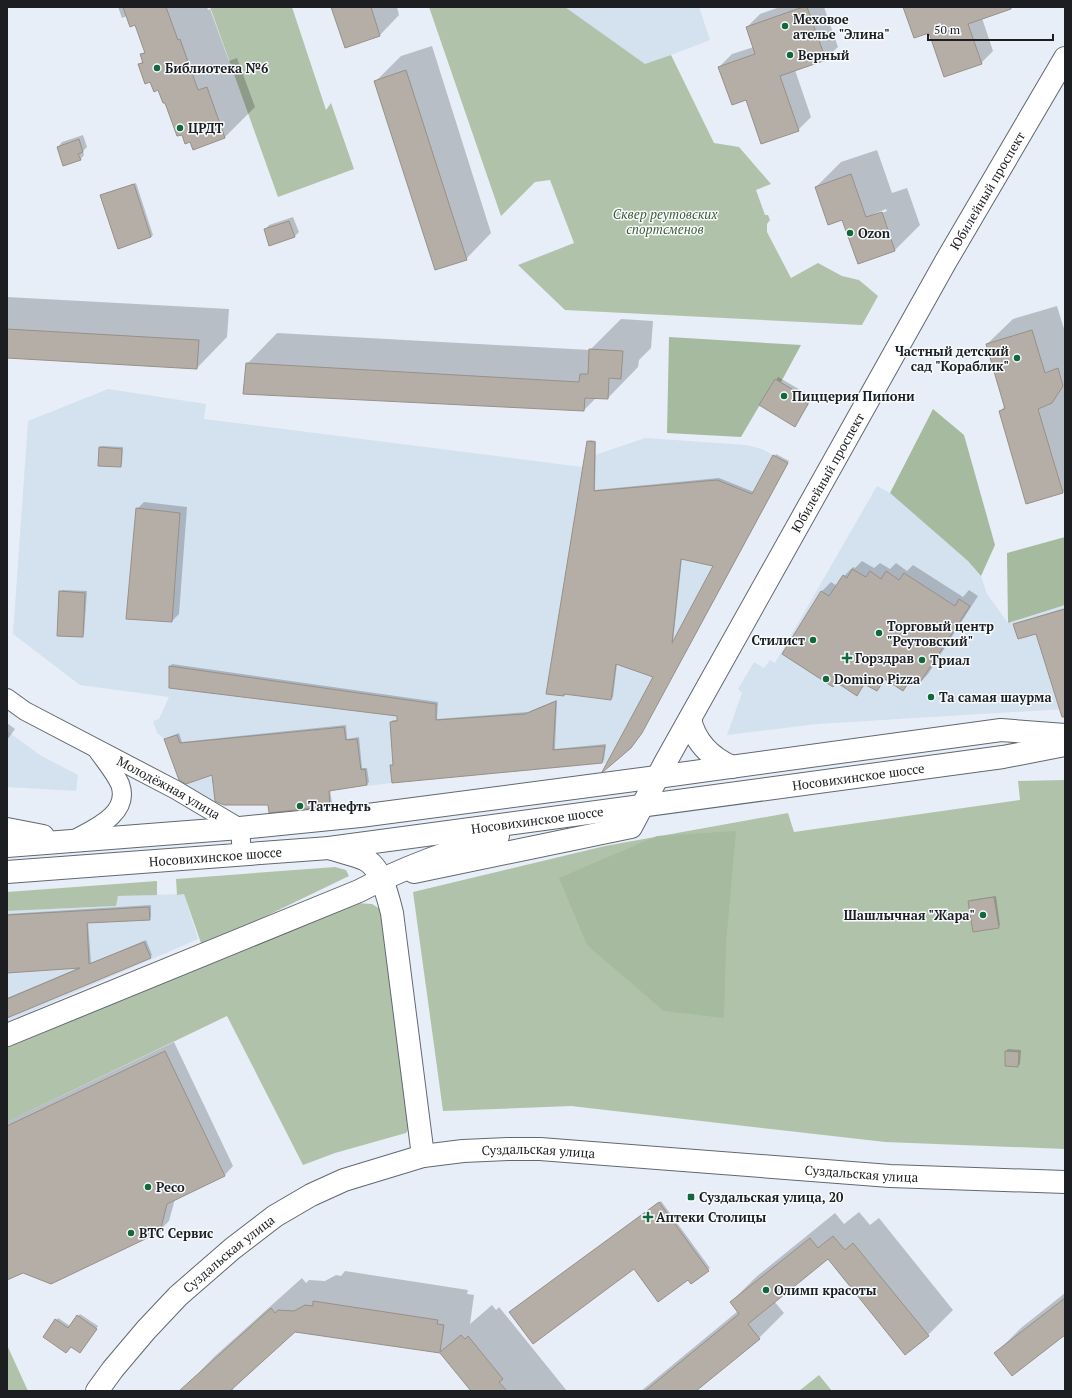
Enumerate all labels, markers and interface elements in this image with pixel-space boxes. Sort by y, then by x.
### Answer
place label: Меховое ателье "Элина" [793,10,890,43]
scale bar [928,16,1053,42]
marker: Меховое ателье "Элина" [780,21,790,31]
text: 50 m [934,22,961,37]
place label: Верный [798,46,850,64]
marker: Верный [785,50,795,60]
place label: Библиотека №6 [165,59,268,77]
marker: Библиотека №6 [152,63,162,73]
place label: ЦРДТ [188,119,224,137]
marker: ЦРДТ [175,123,185,133]
street label: Юбилейный проспект [946,128,1029,253]
park label: Сквер реутовских спортсменов [613,205,718,238]
place label: Ozon [858,224,891,242]
marker: Ozon [845,228,855,238]
place label: Частный детский сад "Кораблик" [895,342,1009,375]
marker: Частный детский сад "Кораблик" [1012,353,1022,363]
place label: Пиццерия Пипони [792,387,915,405]
marker: Пиццерия Пипони [779,391,789,401]
street label: Юбилейный проспект [787,409,869,536]
place label: Торговый центр "Реутовский" [887,617,994,650]
marker: Торговый центр "Реутовский" [874,628,884,638]
place label: Стилист [751,631,805,649]
marker: Стилист [808,635,818,645]
place label: Горздрав [855,649,914,667]
place label: Триал [930,651,970,669]
marker: Горздрав [842,653,852,663]
marker: Триал [917,655,927,665]
place label: Domino Pizza [834,670,921,688]
marker: Domino Pizza [821,674,831,684]
place label: Та самая шаурма [939,688,1052,706]
marker: Та самая шаурма [926,692,936,702]
street label: Молодёжная улица [114,752,224,824]
street label: Носовихинское шоссе [791,759,926,794]
place label: Татнефть [308,797,371,815]
marker: Татнефть [295,801,305,811]
street label: Носовихинское шоссе [470,802,604,838]
street label: Носовихинское шоссе [148,843,283,870]
place label: Шашлычная "Жара" [844,906,975,924]
marker: Шашлычная "Жара" [978,910,988,920]
street label: Суздальская улица [481,1140,596,1162]
street label: Суздальская улица [804,1160,919,1186]
place label: Ресо [156,1178,185,1196]
marker: Ресо [143,1182,153,1192]
place label: Суздальская улица, 20 [699,1188,844,1206]
marker: Суздальская улица, 20 [686,1192,696,1202]
place label: Аптеки Столицы [656,1208,767,1226]
street label: Суздальская улица [179,1210,279,1297]
marker: Аптеки Столицы [643,1212,653,1222]
place label: ВТС Сервис [139,1224,213,1242]
marker: ВТС Сервис [126,1228,136,1238]
place label: Олимп красоты [774,1281,877,1299]
marker: Олимп красоты [761,1285,771,1295]

